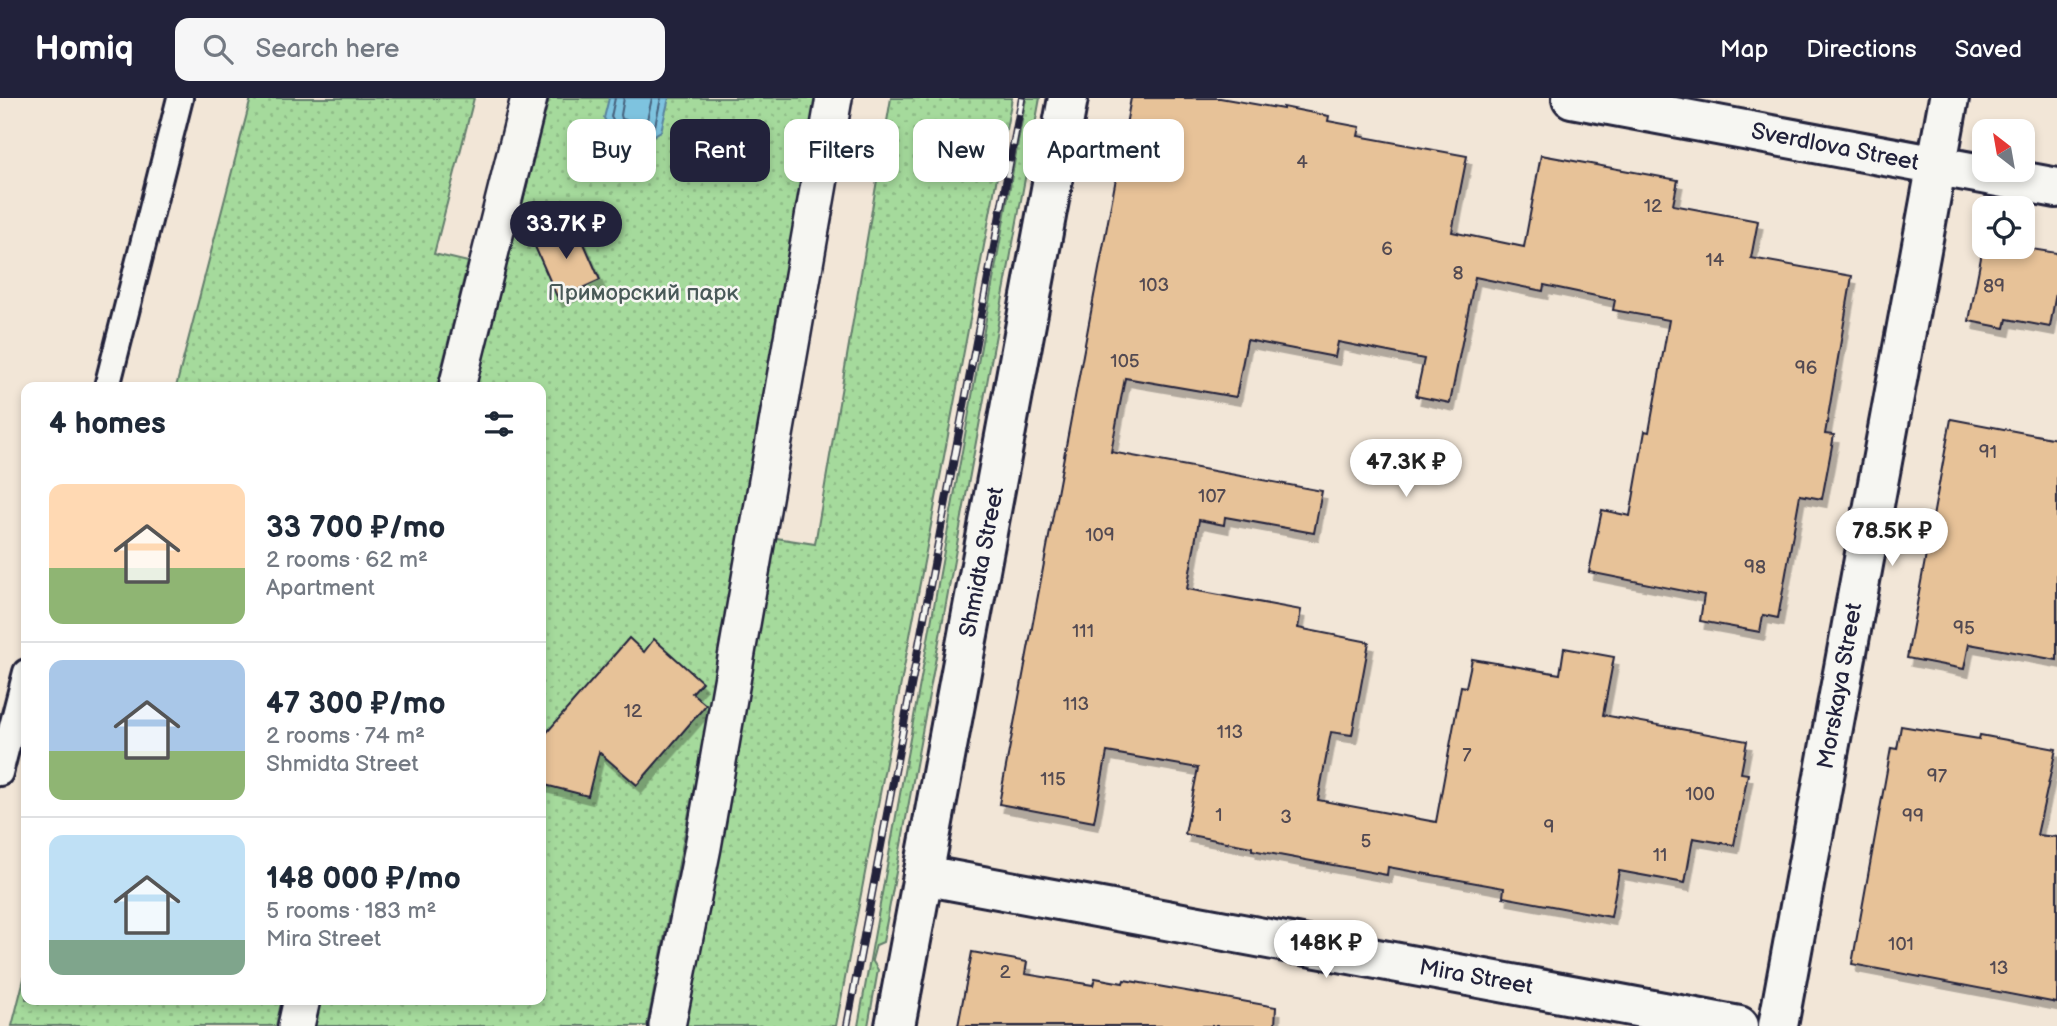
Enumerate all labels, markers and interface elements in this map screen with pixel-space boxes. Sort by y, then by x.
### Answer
search box [175,18,665,81]
text: Homiq [35,29,133,69]
icon: search [199,30,237,68]
text: Search here [255,34,400,65]
text: Map [1720,35,1768,64]
text: Directions [1806,35,1917,64]
text: Saved [1955,35,2022,64]
street label: Sverdlova Street [1749,117,1921,177]
chip: Buy [567,119,656,182]
chip: Rent [670,119,770,182]
chip: Filters [784,119,899,182]
chip: New [913,119,1009,182]
chip: Apartment [1023,119,1184,182]
north arrow [1972,119,2035,182]
map controls [1972,119,2035,259]
house number: 4 [1296,151,1308,174]
house number: 12 [1644,195,1663,218]
button: locate [1972,196,2035,259]
pin: 33.7K ₽ [501,202,631,261]
text: 33.7K ₽ [526,210,606,238]
house number: 6 [1381,238,1393,261]
house number: 14 [1706,249,1725,272]
house number: 8 [1452,262,1464,285]
house number: 103 [1139,274,1169,297]
house number: 89 [1983,275,2005,298]
park label: Приморский парк [548,279,739,307]
house number: 105 [1110,350,1140,373]
house number: 96 [1795,357,1817,380]
icon: filters [480,405,518,443]
text: 4 homes [49,406,166,442]
pin: 47.3K ₽ [1341,440,1471,499]
house number: 91 [1979,441,1997,464]
text: 47.3K ₽ [1366,448,1446,476]
street label: Shmidta Street [954,484,1010,640]
house number: 107 [1198,485,1227,508]
pin: 78.5K ₽ [1827,508,1957,568]
text: 33 700 ₽/mo [266,510,445,546]
icon: home [105,512,189,596]
text: 78.5K ₽ [1852,517,1932,545]
house number: 109 [1085,524,1115,547]
text: 2 rooms · 62 m² [266,546,428,574]
house number: 98 [1744,556,1766,579]
text: Apartment [266,574,375,602]
street label: Morskaya Street [1812,601,1868,771]
house number: 95 [1953,617,1975,640]
house number: 111 [1072,620,1094,643]
text: 47 300 ₽/mo [266,686,446,722]
icon: home [105,688,189,772]
house number: 113 [1063,693,1089,716]
house number: 12 [624,700,643,723]
house number: 113 [1217,721,1243,744]
text: 2 rooms · 74 m² [266,722,425,750]
house number: 7 [1462,744,1472,767]
text: Shmidta Street [266,750,419,778]
house number: 97 [1927,765,1948,788]
house number: 115 [1040,768,1066,791]
house number: 100 [1685,783,1715,806]
house number: 1 [1215,804,1223,827]
house number: 99 [1902,805,1924,828]
house number: 3 [1280,806,1292,829]
house number: 9 [1544,816,1554,839]
house number: 5 [1361,830,1372,853]
house number: 11 [1653,844,1667,867]
text: 148 000 ₽/mo [266,861,461,897]
icon: home [105,863,189,947]
text: 5 rooms · 183 m² [266,897,436,925]
pin: 148K ₽ [1269,920,1383,980]
text: Mira Street [266,925,381,953]
text: 148K ₽ [1290,929,1362,957]
house number: 101 [1888,933,1914,956]
street label: Mira Street [1417,953,1535,1001]
house number: 13 [1989,957,2009,980]
house number: 2 [999,961,1011,984]

